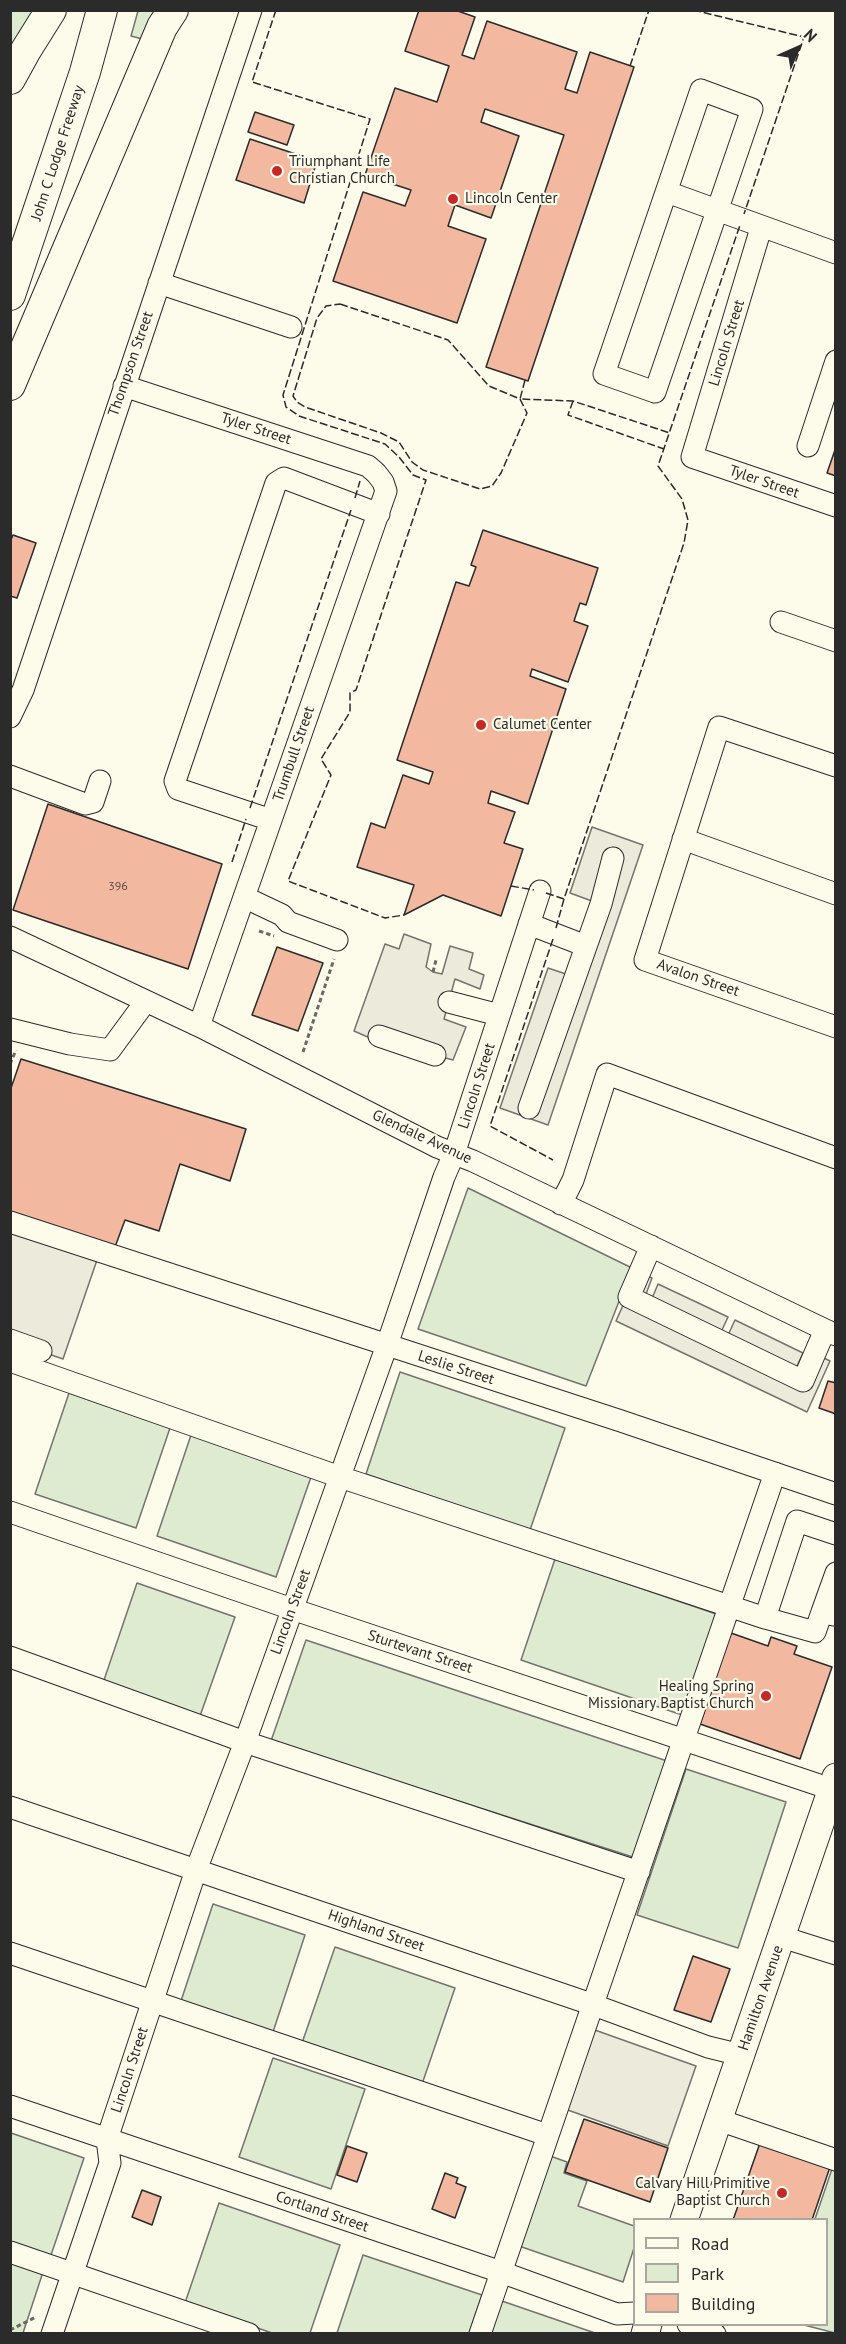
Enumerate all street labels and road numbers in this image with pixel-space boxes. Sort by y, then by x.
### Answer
street label: John C Lodge Freeway [28,83,88,223]
street label: Lincoln Street [705,298,749,388]
street label: Thompson Street [105,309,157,419]
street label: Tyler Street [219,409,293,449]
street label: Tyler Street [727,462,801,502]
street label: Trumbull Street [269,704,319,804]
street label: Avalon Street [654,956,742,1000]
street label: Lincoln Street [455,1041,499,1131]
street label: Glendale Avenue [369,1106,475,1168]
street label: Leslie Street [416,1347,496,1389]
street label: Lincoln Street [267,1567,315,1657]
street label: Sturtevant Street [365,1627,475,1677]
street label: Highland Street [325,1906,427,1956]
street label: Hamilton Avenue [735,1943,787,2053]
street label: Lincoln Street [108,2025,152,2115]
street label: Cortland Street [273,2188,371,2236]

